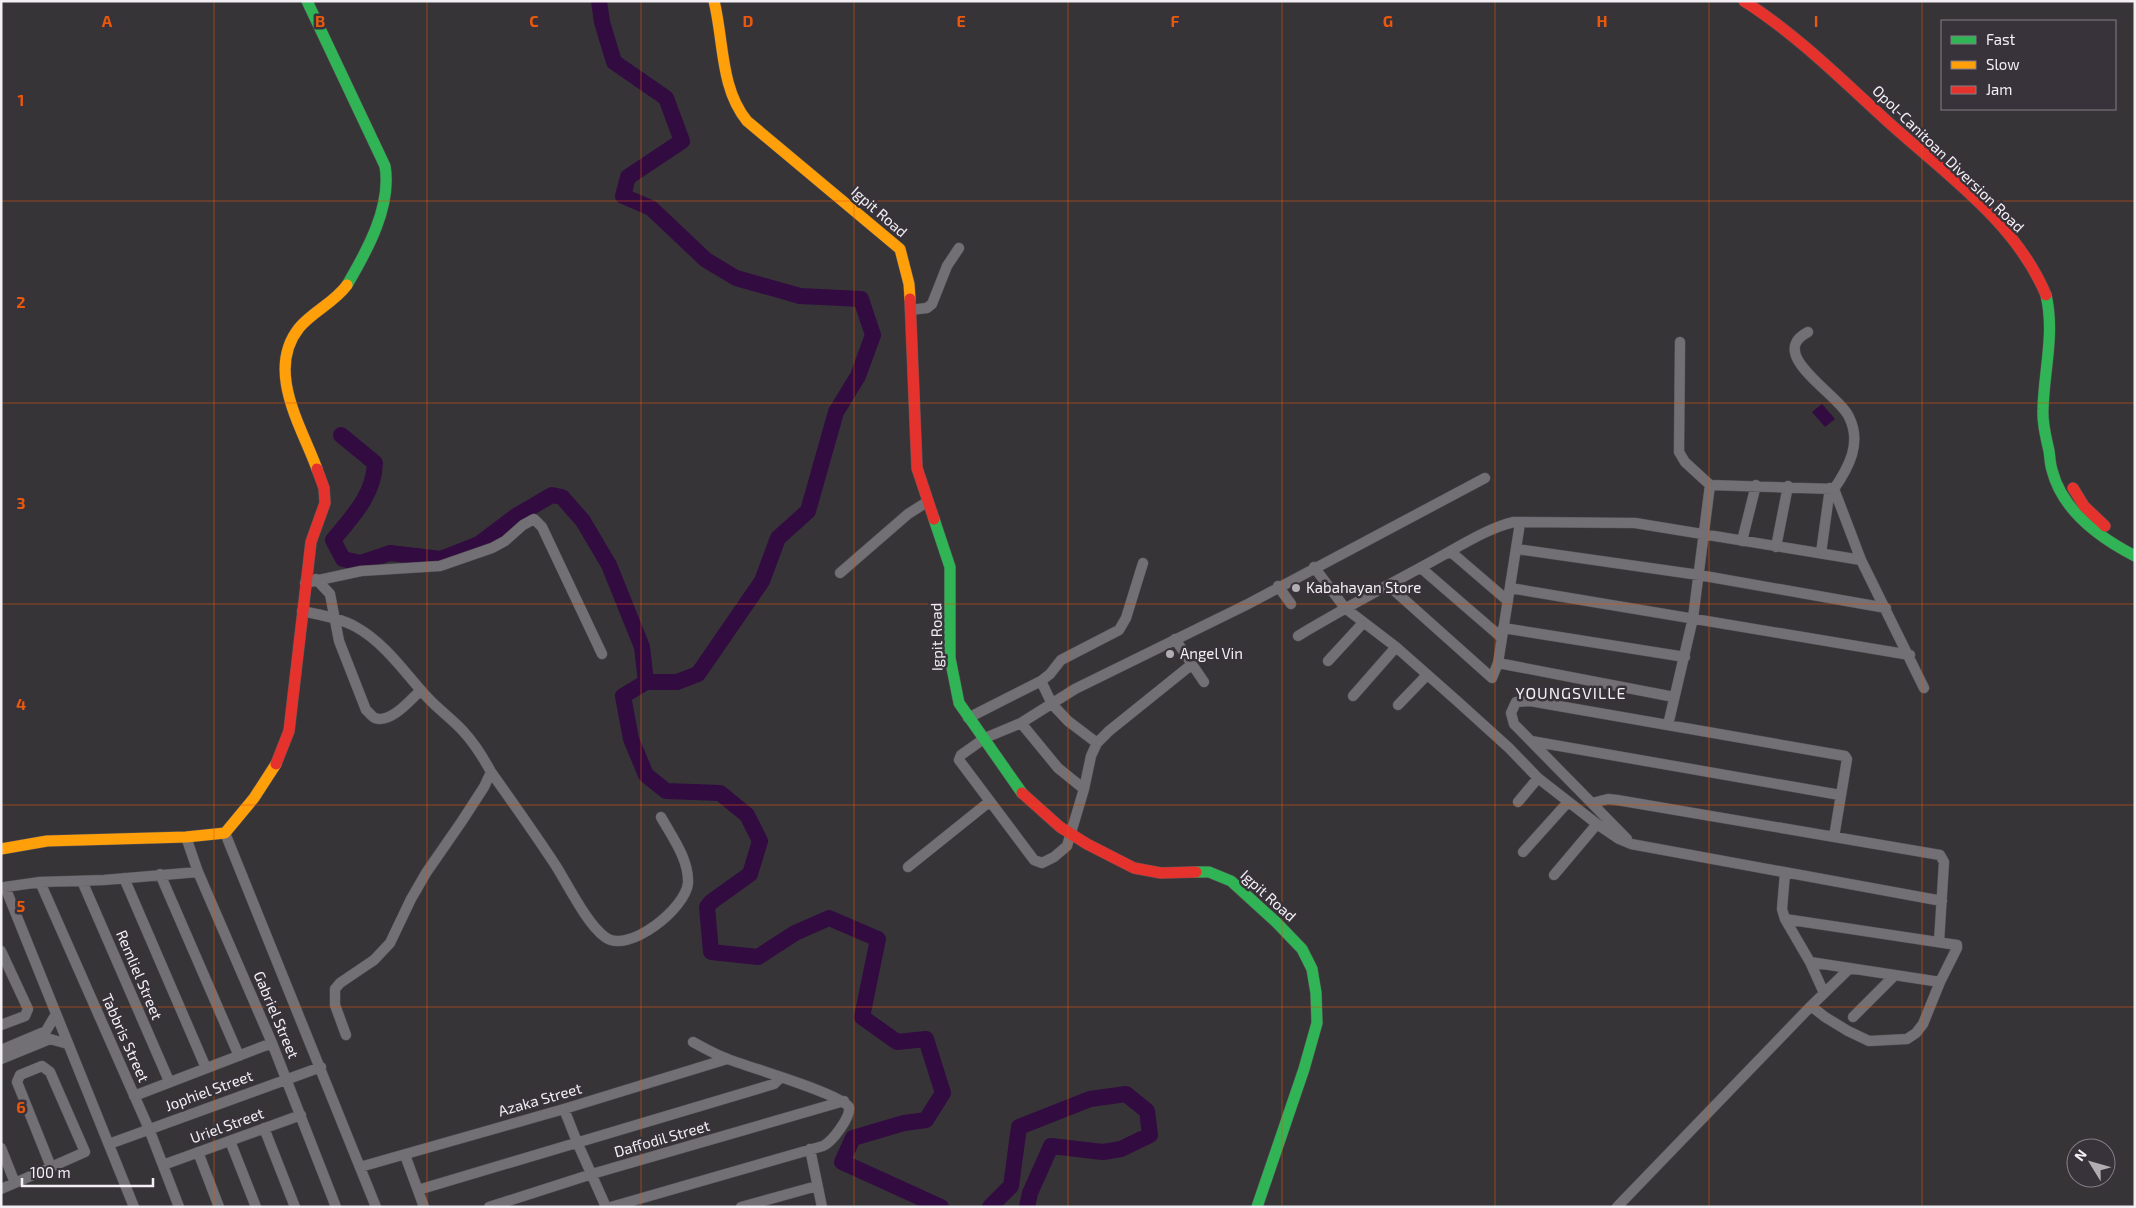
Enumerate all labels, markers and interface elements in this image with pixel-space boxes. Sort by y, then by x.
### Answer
text: A [102,11,113,30]
text: B [315,11,325,30]
text: C [529,11,539,30]
text: D [743,11,754,30]
text: E [956,11,966,30]
text: F [1171,11,1180,30]
text: G [1383,11,1393,30]
text: H [1596,11,1608,30]
text: I [1814,11,1818,30]
legend [1941,20,2116,110]
text: Fast [1986,30,2016,48]
text: Slow [1986,55,2020,73]
text: Jam [1986,80,2012,98]
street label: Opol-Canitoan Diversion Road [1869,81,2028,236]
text: 1 [18,90,24,109]
street label: Igpit Road [848,182,911,240]
text: 2 [16,292,26,311]
text: 3 [16,493,26,512]
place label: Kabahayan Store [1306,578,1421,596]
marker: Kabahayan Store [1290,582,1302,594]
street label: Igpit Road [926,603,946,671]
place label: Angel Vin [1180,644,1243,662]
marker: Angel Vin [1164,648,1176,660]
district label: YOUNGSVILLE [1516,683,1626,702]
text: 4 [16,694,26,713]
street label: Igpit Road [1237,866,1300,925]
text: 5 [17,896,26,915]
street label: Remliel Street [113,927,167,1022]
street label: Gabriel Street [250,968,304,1061]
street label: Tabbris Street [98,991,154,1085]
street label: Jophiel Street [162,1066,255,1114]
street label: Azaka Street [496,1078,584,1120]
text: 6 [16,1097,26,1116]
street label: Uriel Street [187,1103,266,1147]
street label: Daffodil Street [612,1116,712,1160]
north arrow [2066,1138,2116,1188]
text: N [2070,1146,2090,1164]
scale bar [22,1156,154,1188]
text: 100 m [30,1163,71,1181]

